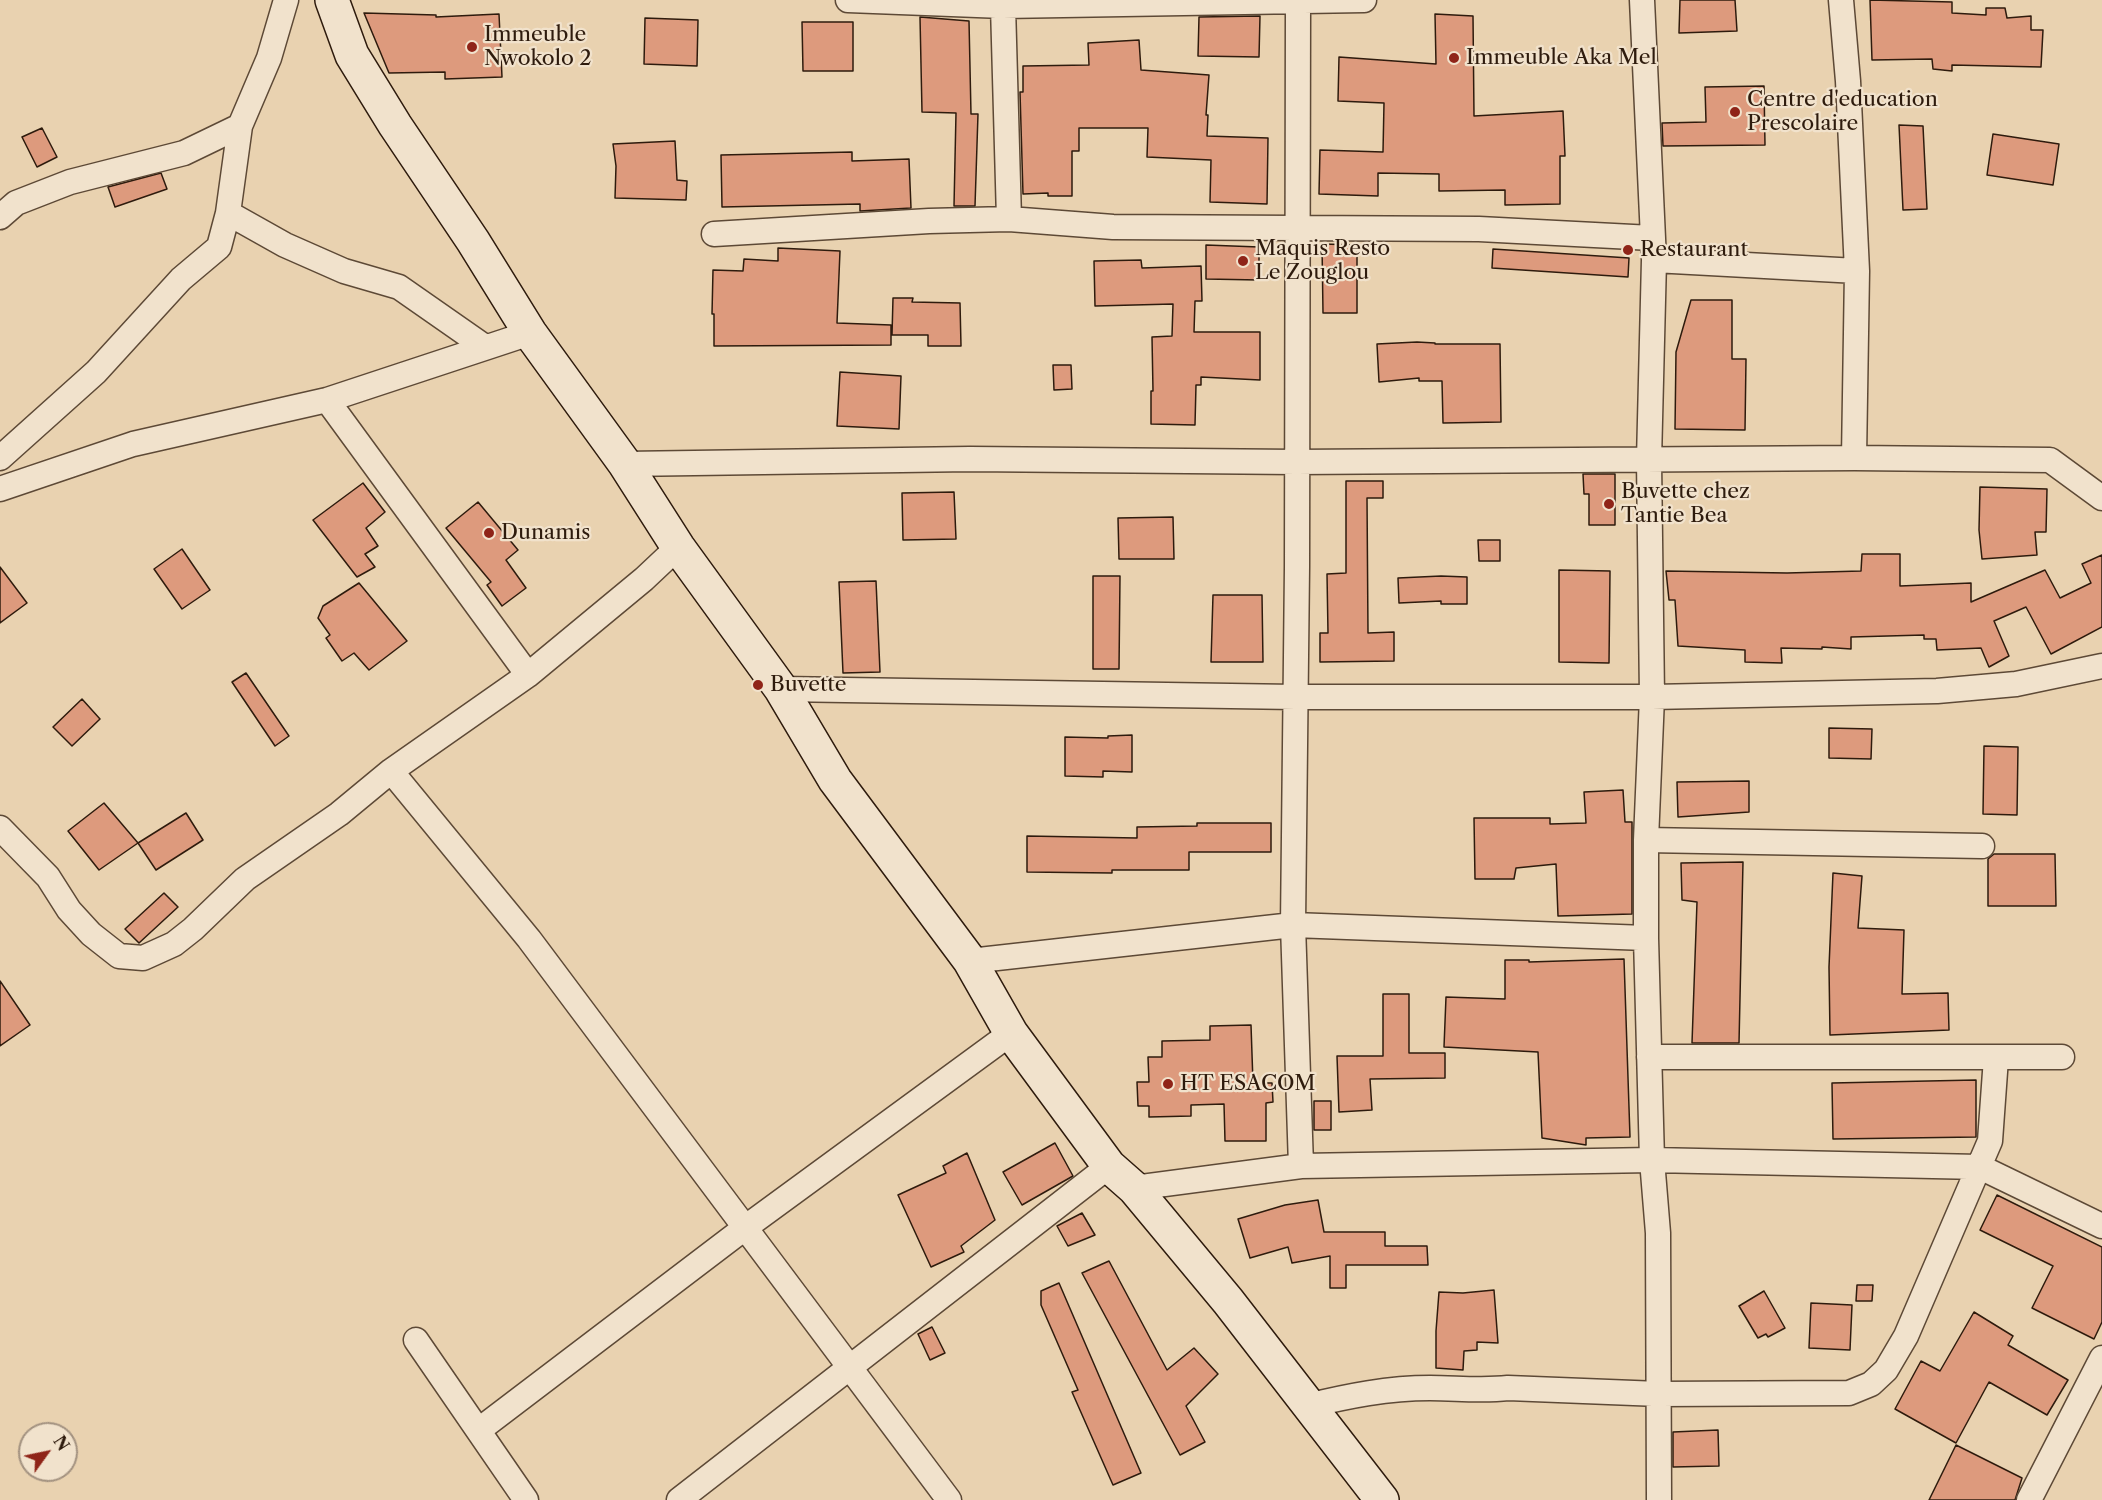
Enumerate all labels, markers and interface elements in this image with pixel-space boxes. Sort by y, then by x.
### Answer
place label: Immeuble Nwokolo 2 [484,22,591,72]
marker: Immeuble Nwokolo 2 [465,40,479,54]
place label: Immeuble Aka Mel [1466,45,1657,71]
marker: Immeuble Aka Mel [1447,51,1461,65]
place label: Centre d'education Prescolaire [1747,87,1938,137]
marker: Centre d'education Prescolaire [1728,105,1742,119]
place label: Maquis Resto Le Zouglou [1255,236,1390,286]
place label: Restaurant [1640,237,1748,263]
marker: Restaurant [1621,243,1635,257]
marker: Maquis Resto Le Zouglou [1236,254,1250,268]
place label: Buvette chez Tantie Bea [1621,479,1750,529]
marker: Buvette chez Tantie Bea [1602,497,1616,511]
place label: Dunamis [501,520,590,546]
marker: Dunamis [482,526,496,540]
place label: Buvette [770,672,847,698]
marker: Buvette [751,678,765,692]
place label: HT ESACOM [1180,1071,1316,1097]
marker: HT ESACOM [1161,1077,1175,1091]
north arrow [18,1422,78,1482]
text: N [49,1432,74,1455]

